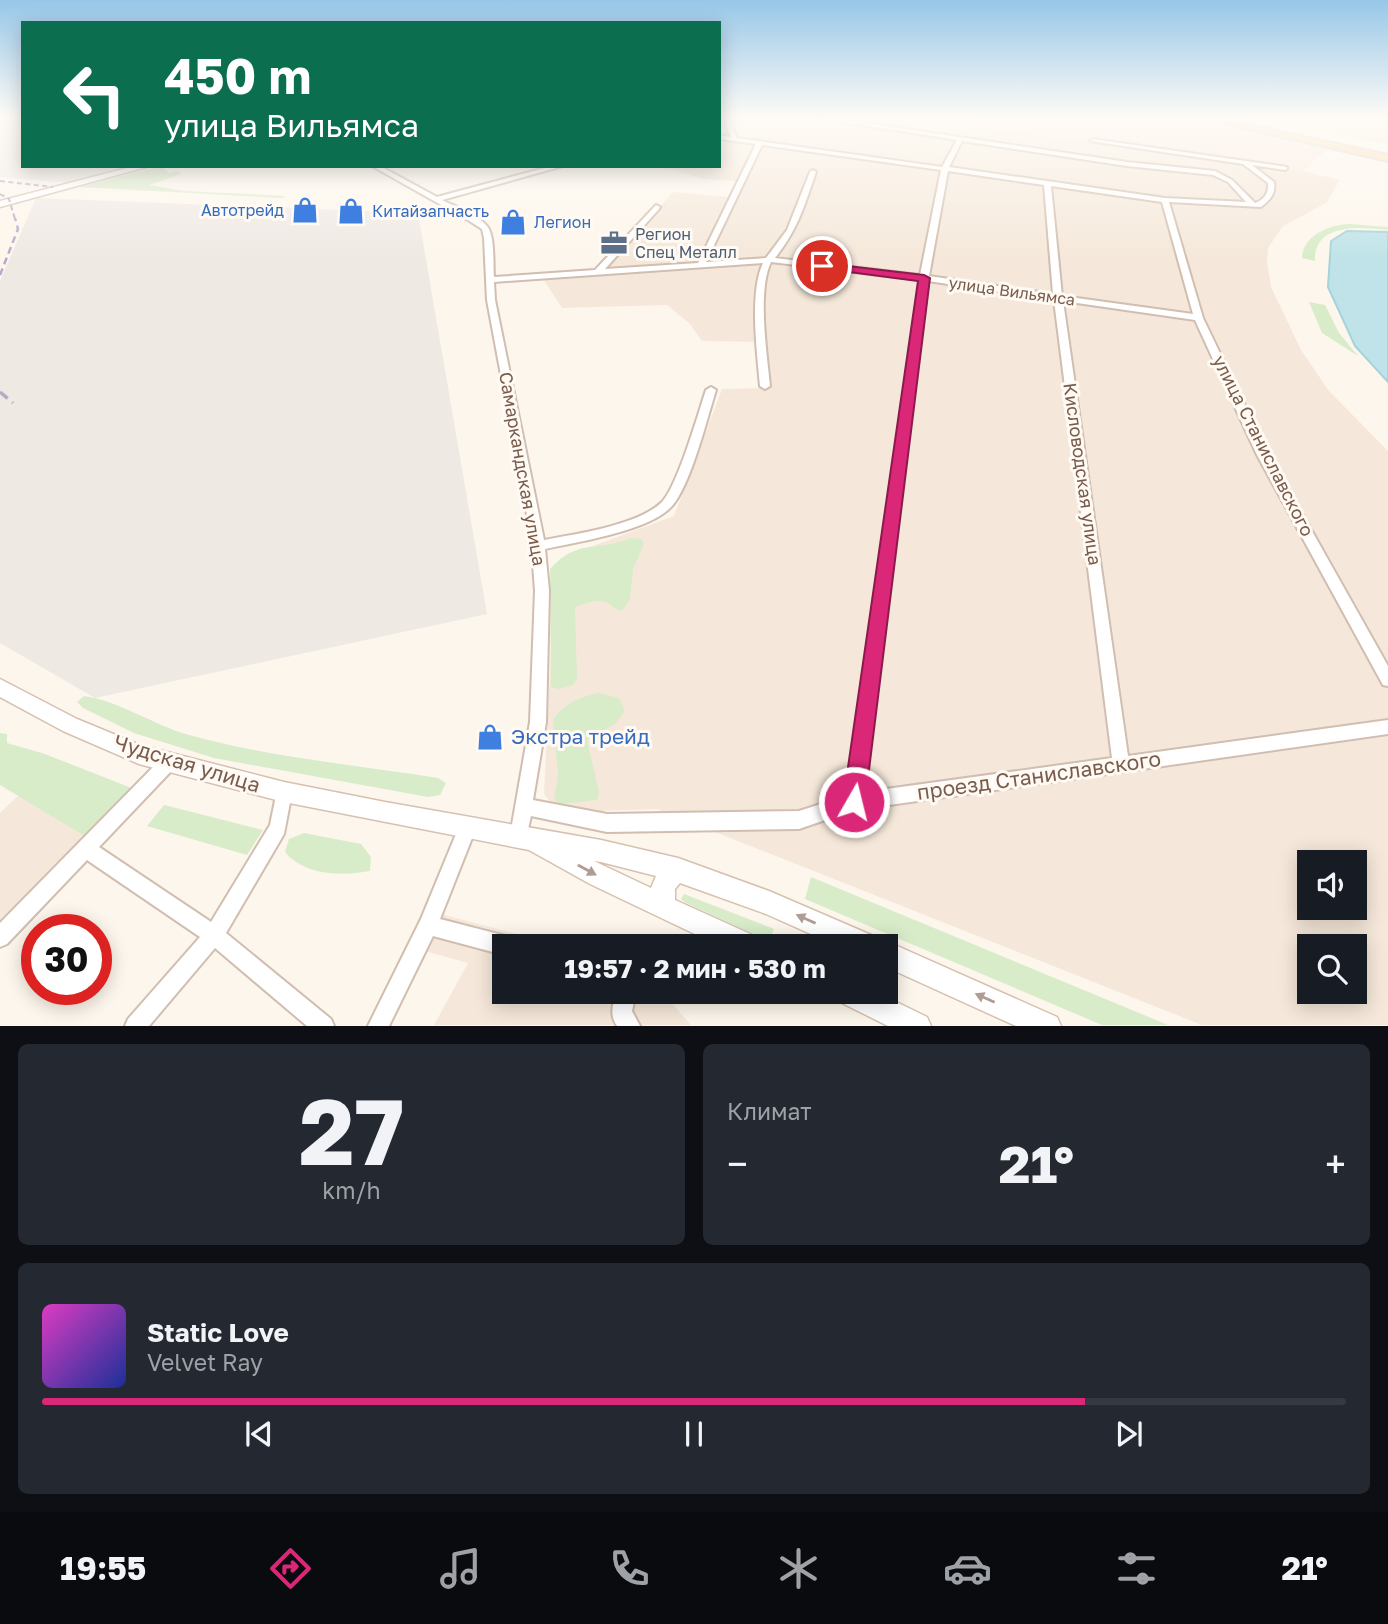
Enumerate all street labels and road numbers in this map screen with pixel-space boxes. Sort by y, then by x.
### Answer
street label: улица Вильямса [947,272,1077,310]
street label: улица Станиславского [1209,351,1319,540]
street label: Самаркандская улица [495,370,551,567]
street label: Кисловодская улица [1059,381,1107,567]
street label: Чудская улица [111,728,264,798]
street label: проезд Станиславского [915,745,1163,805]

